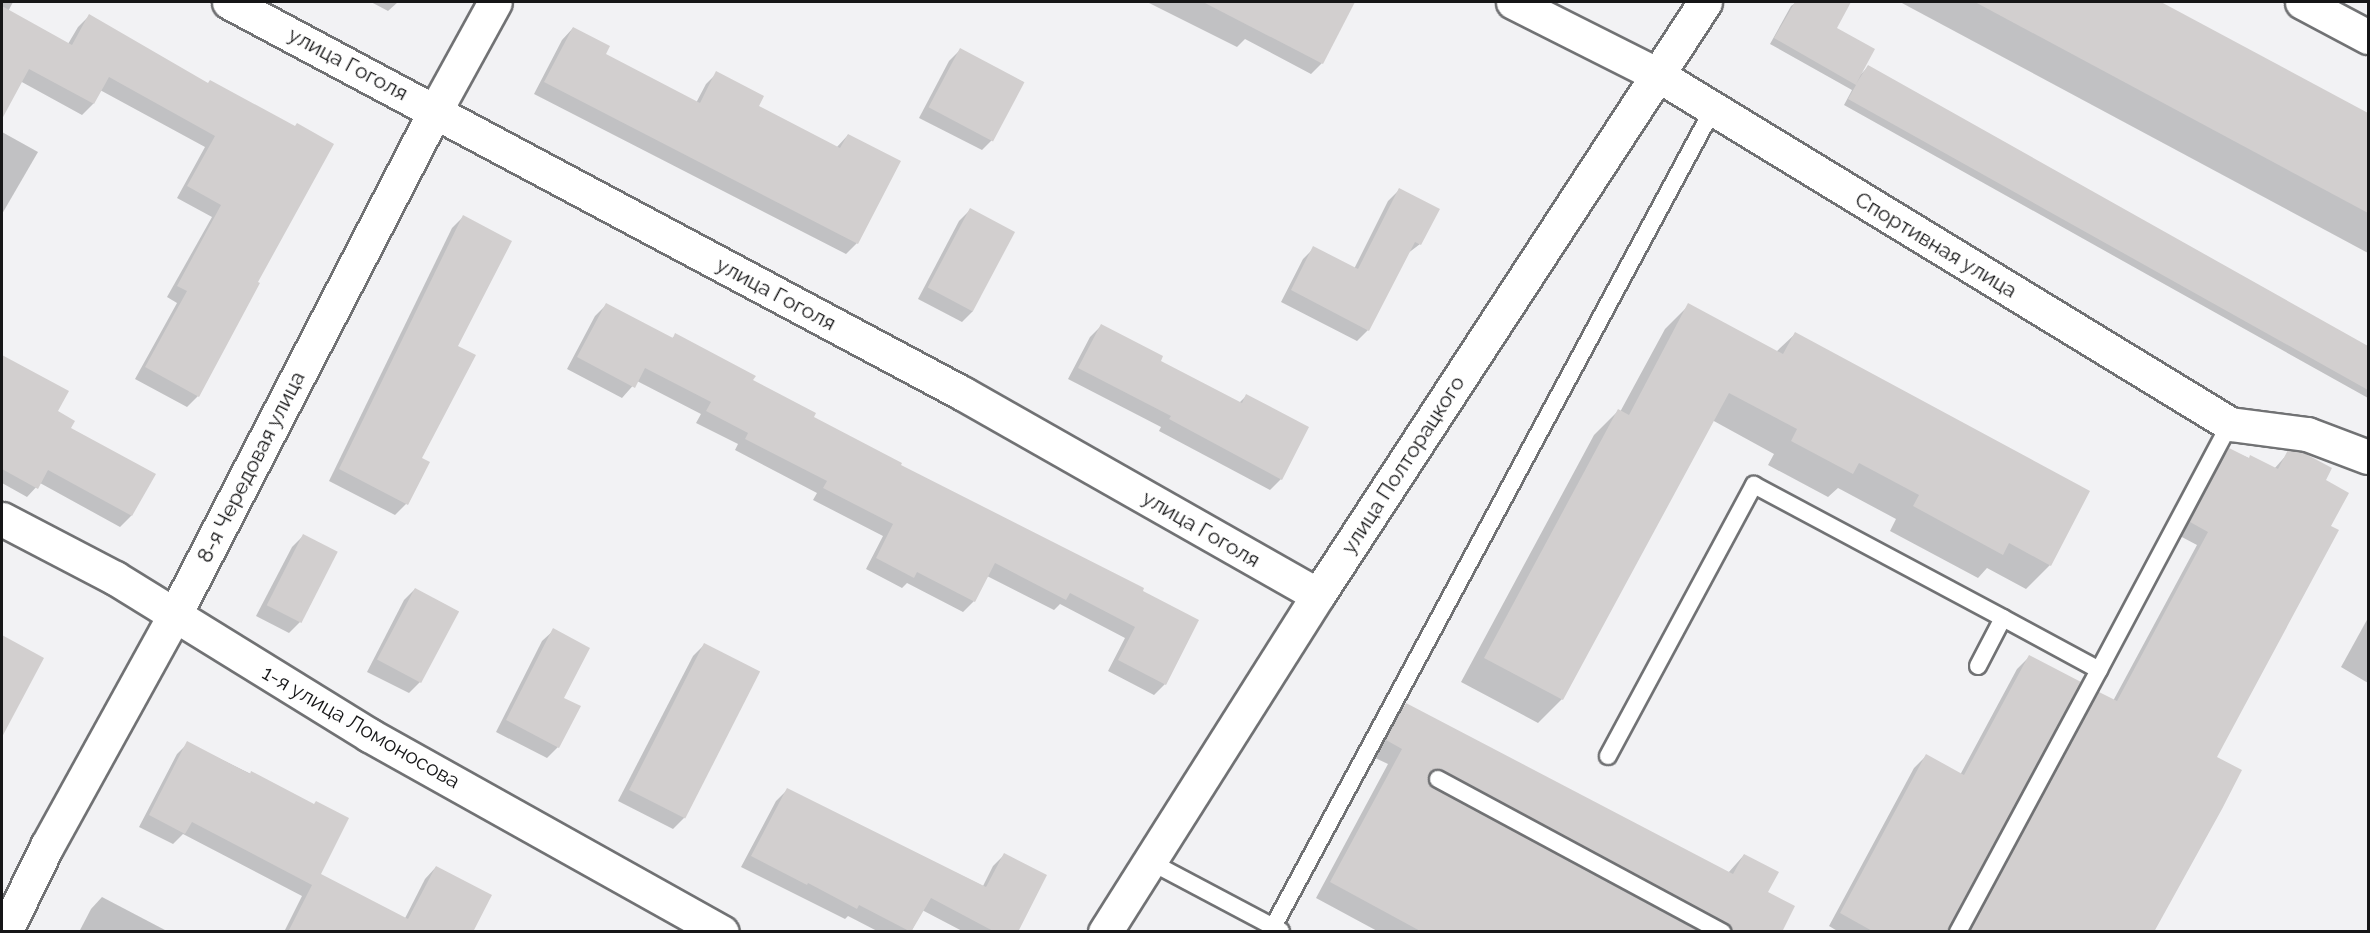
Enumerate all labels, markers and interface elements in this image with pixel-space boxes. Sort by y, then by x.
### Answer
street label: улица Гоголя [284,22,412,106]
street label: Спортивная улица [1850,187,2022,303]
street label: улица Гоголя [712,252,840,336]
street label: 8-я Чередовая улица [192,367,310,567]
street label: улица Полторацкого [1336,371,1470,559]
street label: улица Гоголя [1138,485,1264,573]
street label: 1-я улица Ломоносова [257,660,465,794]

